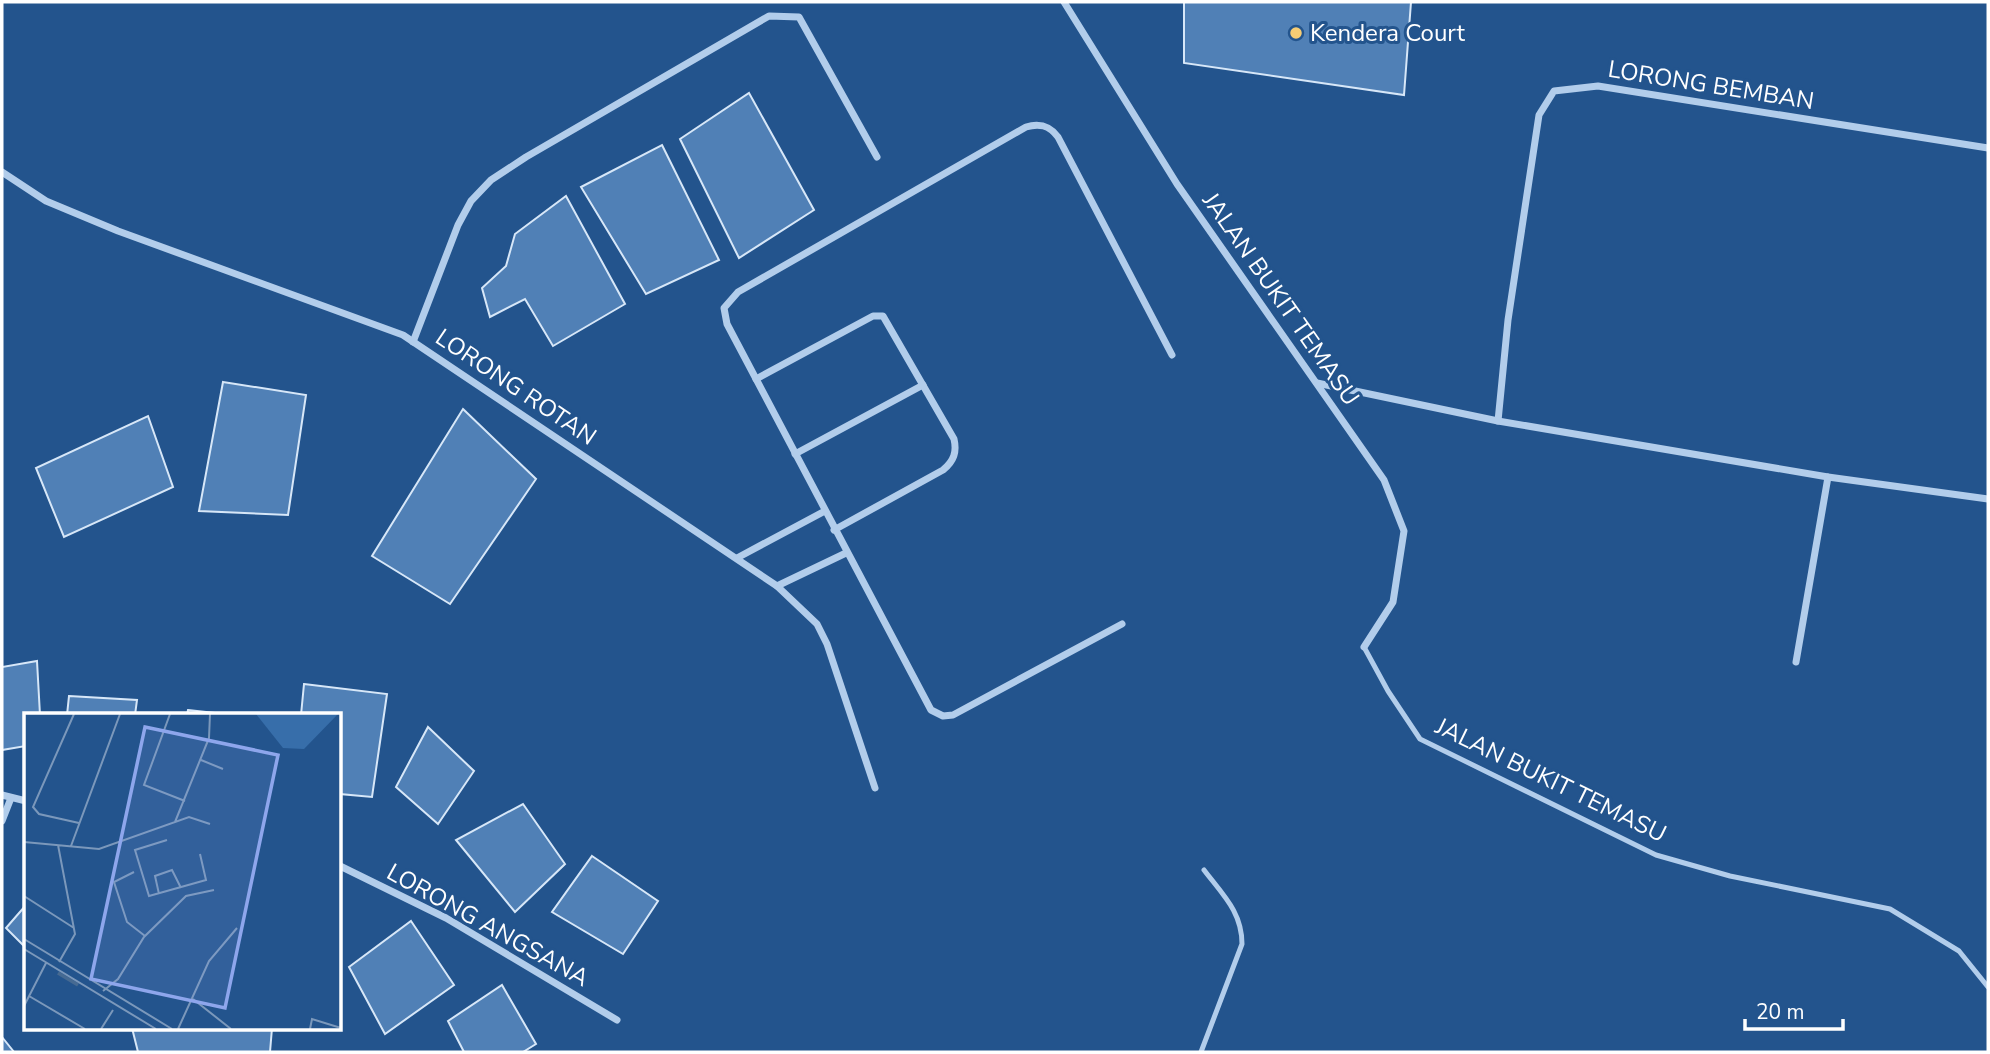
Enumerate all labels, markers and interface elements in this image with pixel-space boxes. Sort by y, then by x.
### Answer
place label: Kendera Court [1310,17,1466,49]
marker: Kendera Court [1288,25,1304,41]
street label: LORONG BEMBAN [1606,53,1816,117]
street label: JALAN BUKIT TEMASU [1195,185,1367,412]
street label: LORONG ROTAN [429,321,603,453]
street label: JALAN BUKIT TEMASU [1429,710,1672,850]
inset map [24,713,341,1030]
street label: LORONG ANGSANA [381,856,595,994]
scale bar [1745,988,1843,1032]
text: 20 m [1756,998,1805,1026]

